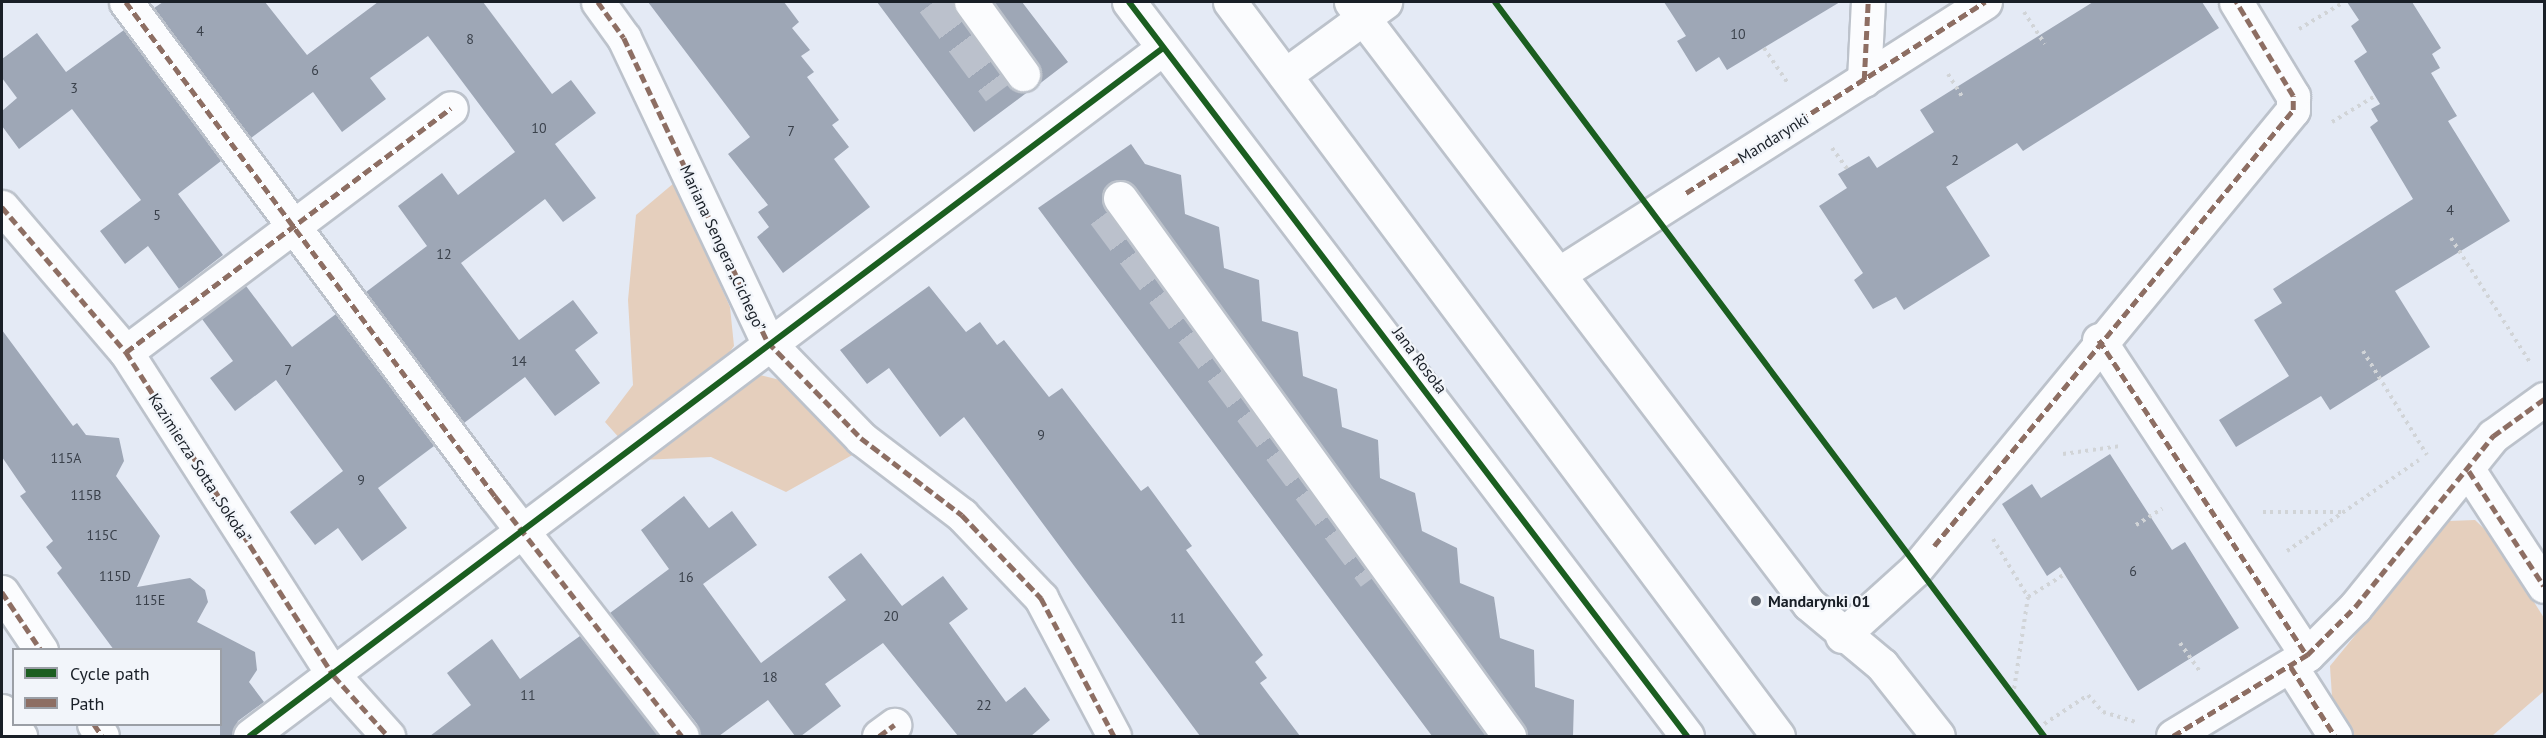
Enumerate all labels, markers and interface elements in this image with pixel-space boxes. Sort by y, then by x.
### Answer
house number: 4 [196,23,204,39]
house number: 10 [1730,26,1746,42]
house number: 8 [466,31,474,47]
house number: 6 [311,62,319,78]
house number: 3 [70,80,78,96]
street label: Mandarynki [1734,109,1812,167]
house number: 10 [531,120,547,136]
house number: 7 [787,123,795,139]
house number: 2 [1951,152,1959,168]
street label: Mariana Sengera „Cichego” [676,161,770,335]
house number: 4 [2446,202,2454,218]
house number: 5 [153,207,161,223]
house number: 12 [436,246,452,262]
street label: Jana Rosoła [1389,323,1451,397]
house number: 14 [511,353,527,369]
house number: 7 [284,362,292,378]
street label: Kazimierza Sotta „Sokoła” [144,389,256,547]
house number: 9 [1037,427,1045,443]
house number: 115A [50,450,82,466]
house number: 9 [357,472,365,488]
house number: 115B [70,487,102,503]
house number: 115C [87,527,117,543]
house number: 6 [2129,563,2137,579]
house number: 115D [99,568,131,584]
house number: 16 [678,569,694,585]
place label: Mandarynki 01 [1768,591,1870,611]
house number: 115E [135,592,165,608]
marker: Mandarynki 01 [1749,594,1763,608]
house number: 20 [883,608,899,624]
house number: 11 [1170,610,1186,626]
legend [12,648,222,726]
text: Cycle path [70,662,150,685]
house number: 18 [762,669,778,685]
house number: 11 [520,687,536,703]
text: Path [70,692,104,715]
house number: 22 [976,697,992,713]

